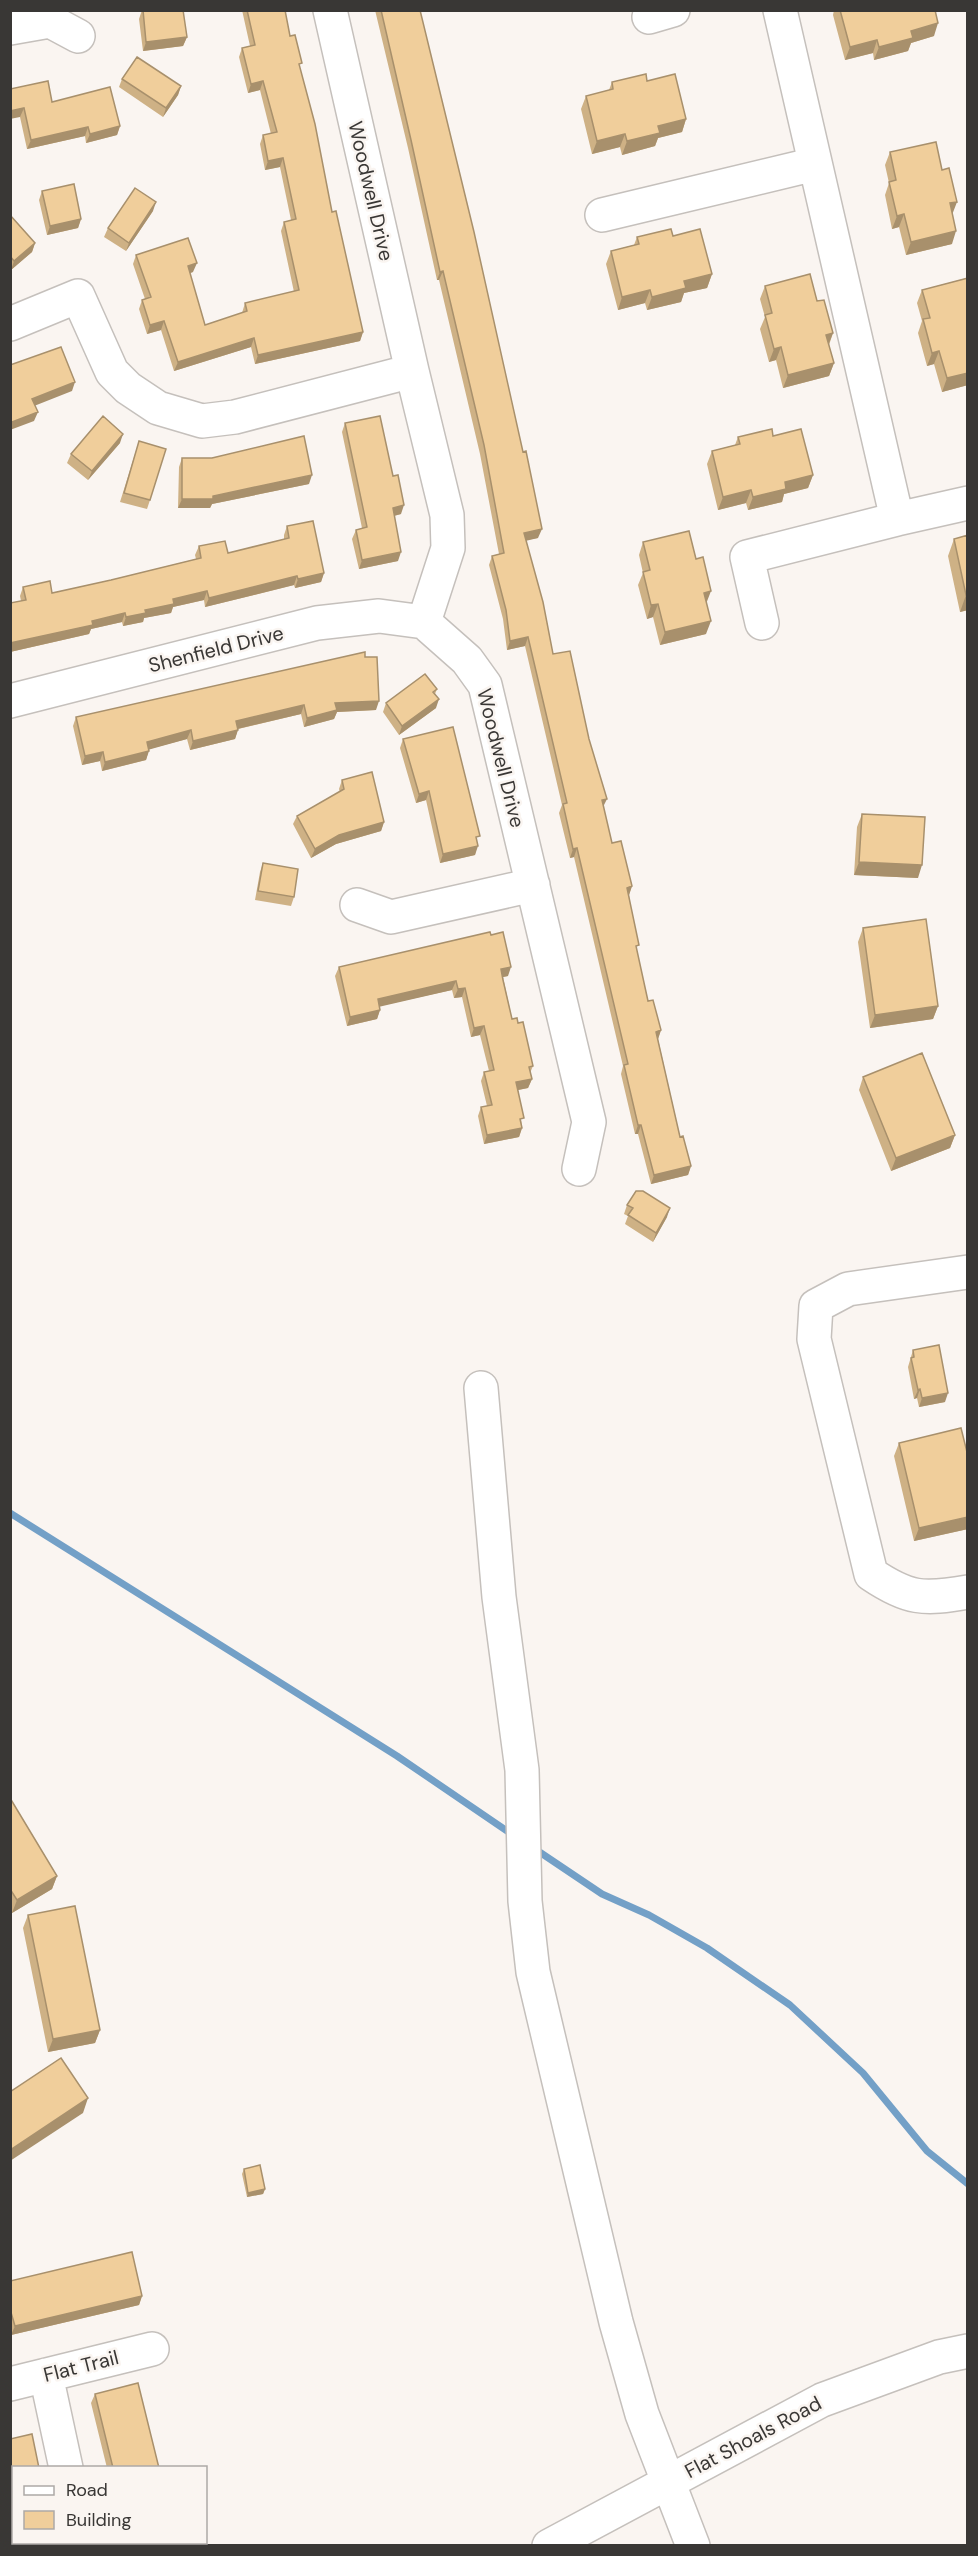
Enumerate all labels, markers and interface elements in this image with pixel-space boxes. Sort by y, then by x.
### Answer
street label: Woodwell Drive [342,119,400,263]
street label: Shenfield Drive [146,620,286,678]
street label: Woodwell Drive [471,686,531,830]
street label: Flat Trail [41,2344,121,2388]
street label: Flat Shoals Road [680,2390,826,2484]
legend [12,2466,207,2544]
text: Road [66,2478,108,2502]
text: Building [66,2508,131,2532]

